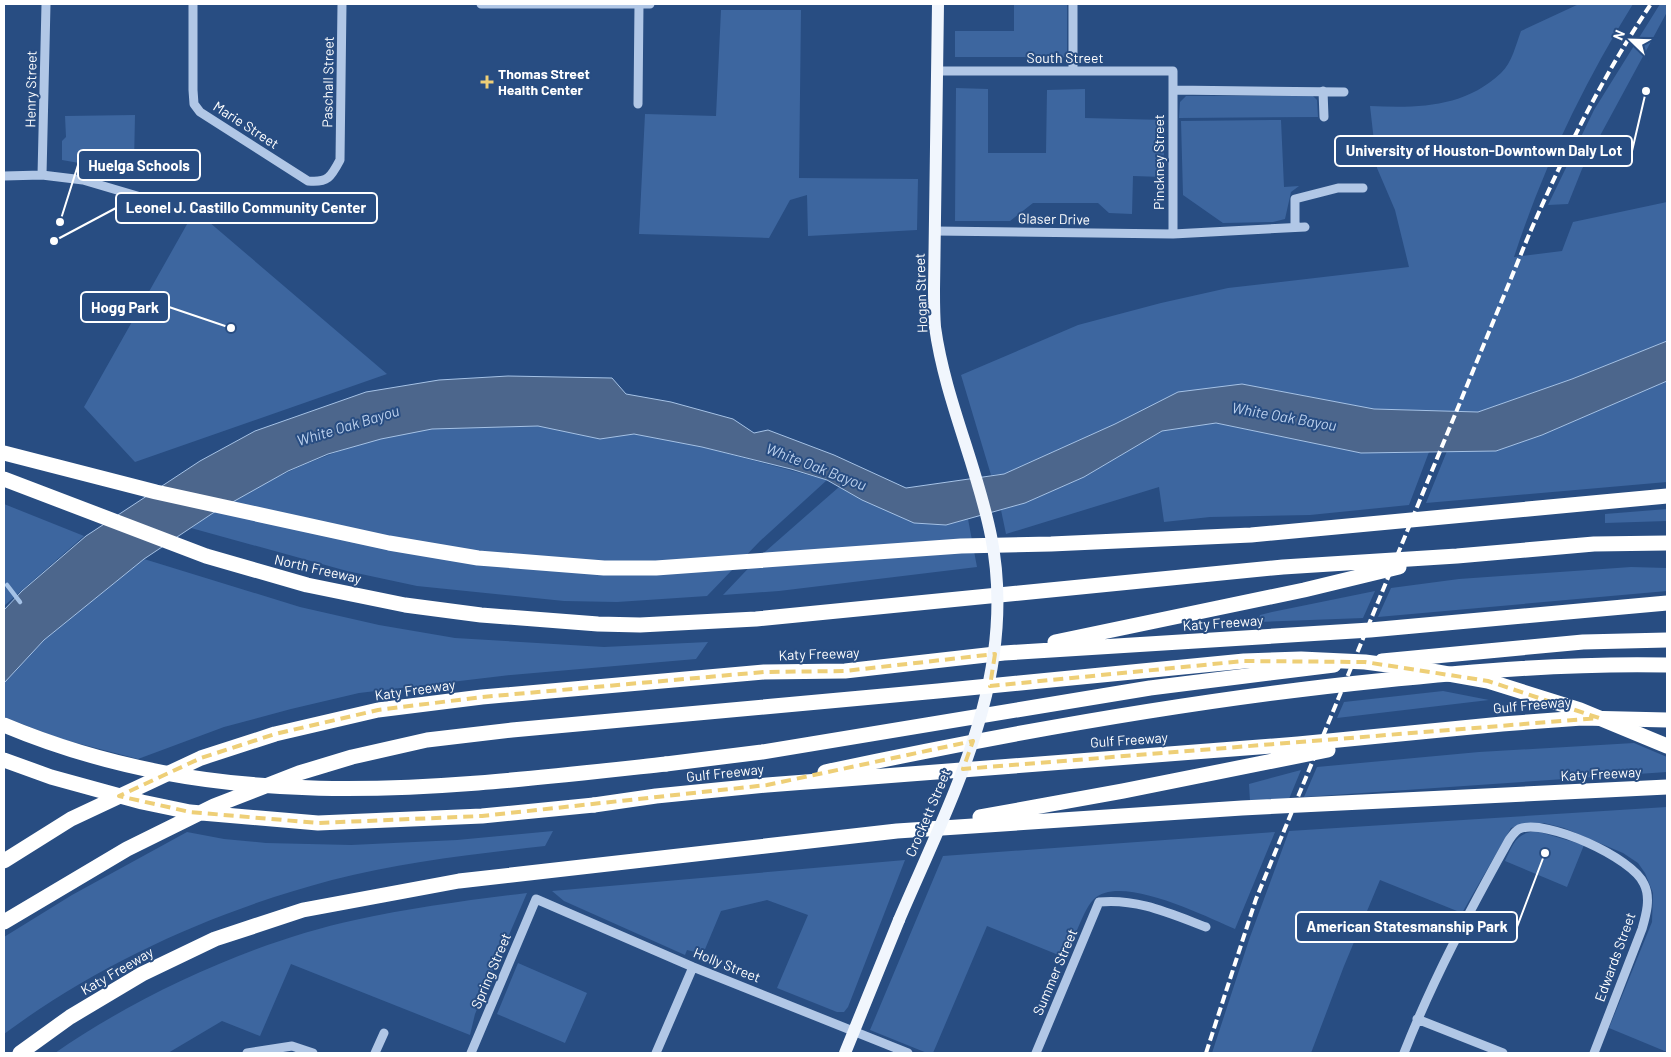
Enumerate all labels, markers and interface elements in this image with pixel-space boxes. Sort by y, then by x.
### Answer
north arrow [1606,15,1656,65]
text: N [1609,27,1628,42]
street label: Paschall Street [318,36,337,128]
street label: South Street [1027,49,1103,66]
street label: Henry Street [21,50,40,128]
place label: Thomas Street Health Center [498,65,590,98]
marker: Thomas Street Health Center [480,75,494,89]
street label: Marie Street [210,97,282,152]
street label: Pinckney Street [1150,114,1167,210]
callout: University of Houston-Downtown Daly Lot [1335,136,1632,166]
text: University of Houston-Downtown Daly Lot [1346,141,1622,159]
callout: Huelga Schools [78,150,200,180]
text: Huelga Schools [88,156,190,174]
callout: Leonel J. Castillo Community Center [116,193,377,223]
text: Leonel J. Castillo Community Center [126,198,367,216]
street label: Glaser Drive [1018,209,1090,228]
street label: Hogan Street [911,253,930,333]
callout: Hogg Park [81,292,169,322]
text: Hogg Park [91,298,159,316]
water label: White Oak Bayou [1230,398,1338,434]
water label: White Oak Bayou [294,401,401,449]
water label: White Oak Bayou [764,439,869,494]
street label: North Freeway [273,550,364,587]
street label: Katy Freeway [1182,611,1265,634]
street label: Katy Freeway [778,644,860,663]
street label: Katy Freeway [374,675,457,704]
street label: Gulf Freeway [1492,693,1572,716]
street label: Gulf Freeway [1089,728,1169,751]
street label: Gulf Freeway [685,760,765,785]
street label: Katy Freeway [1560,763,1642,784]
street label: Crockett Street [901,766,954,859]
street label: Edwards Street [1591,910,1639,1004]
callout: American Statesmanship Park [1296,912,1517,942]
text: American Statesmanship Park [1306,917,1508,935]
street label: Summer Street [1029,926,1080,1018]
street label: Spring Street [467,930,514,1011]
street label: Katy Freeway [77,943,157,998]
street label: Holly Street [691,943,763,986]

